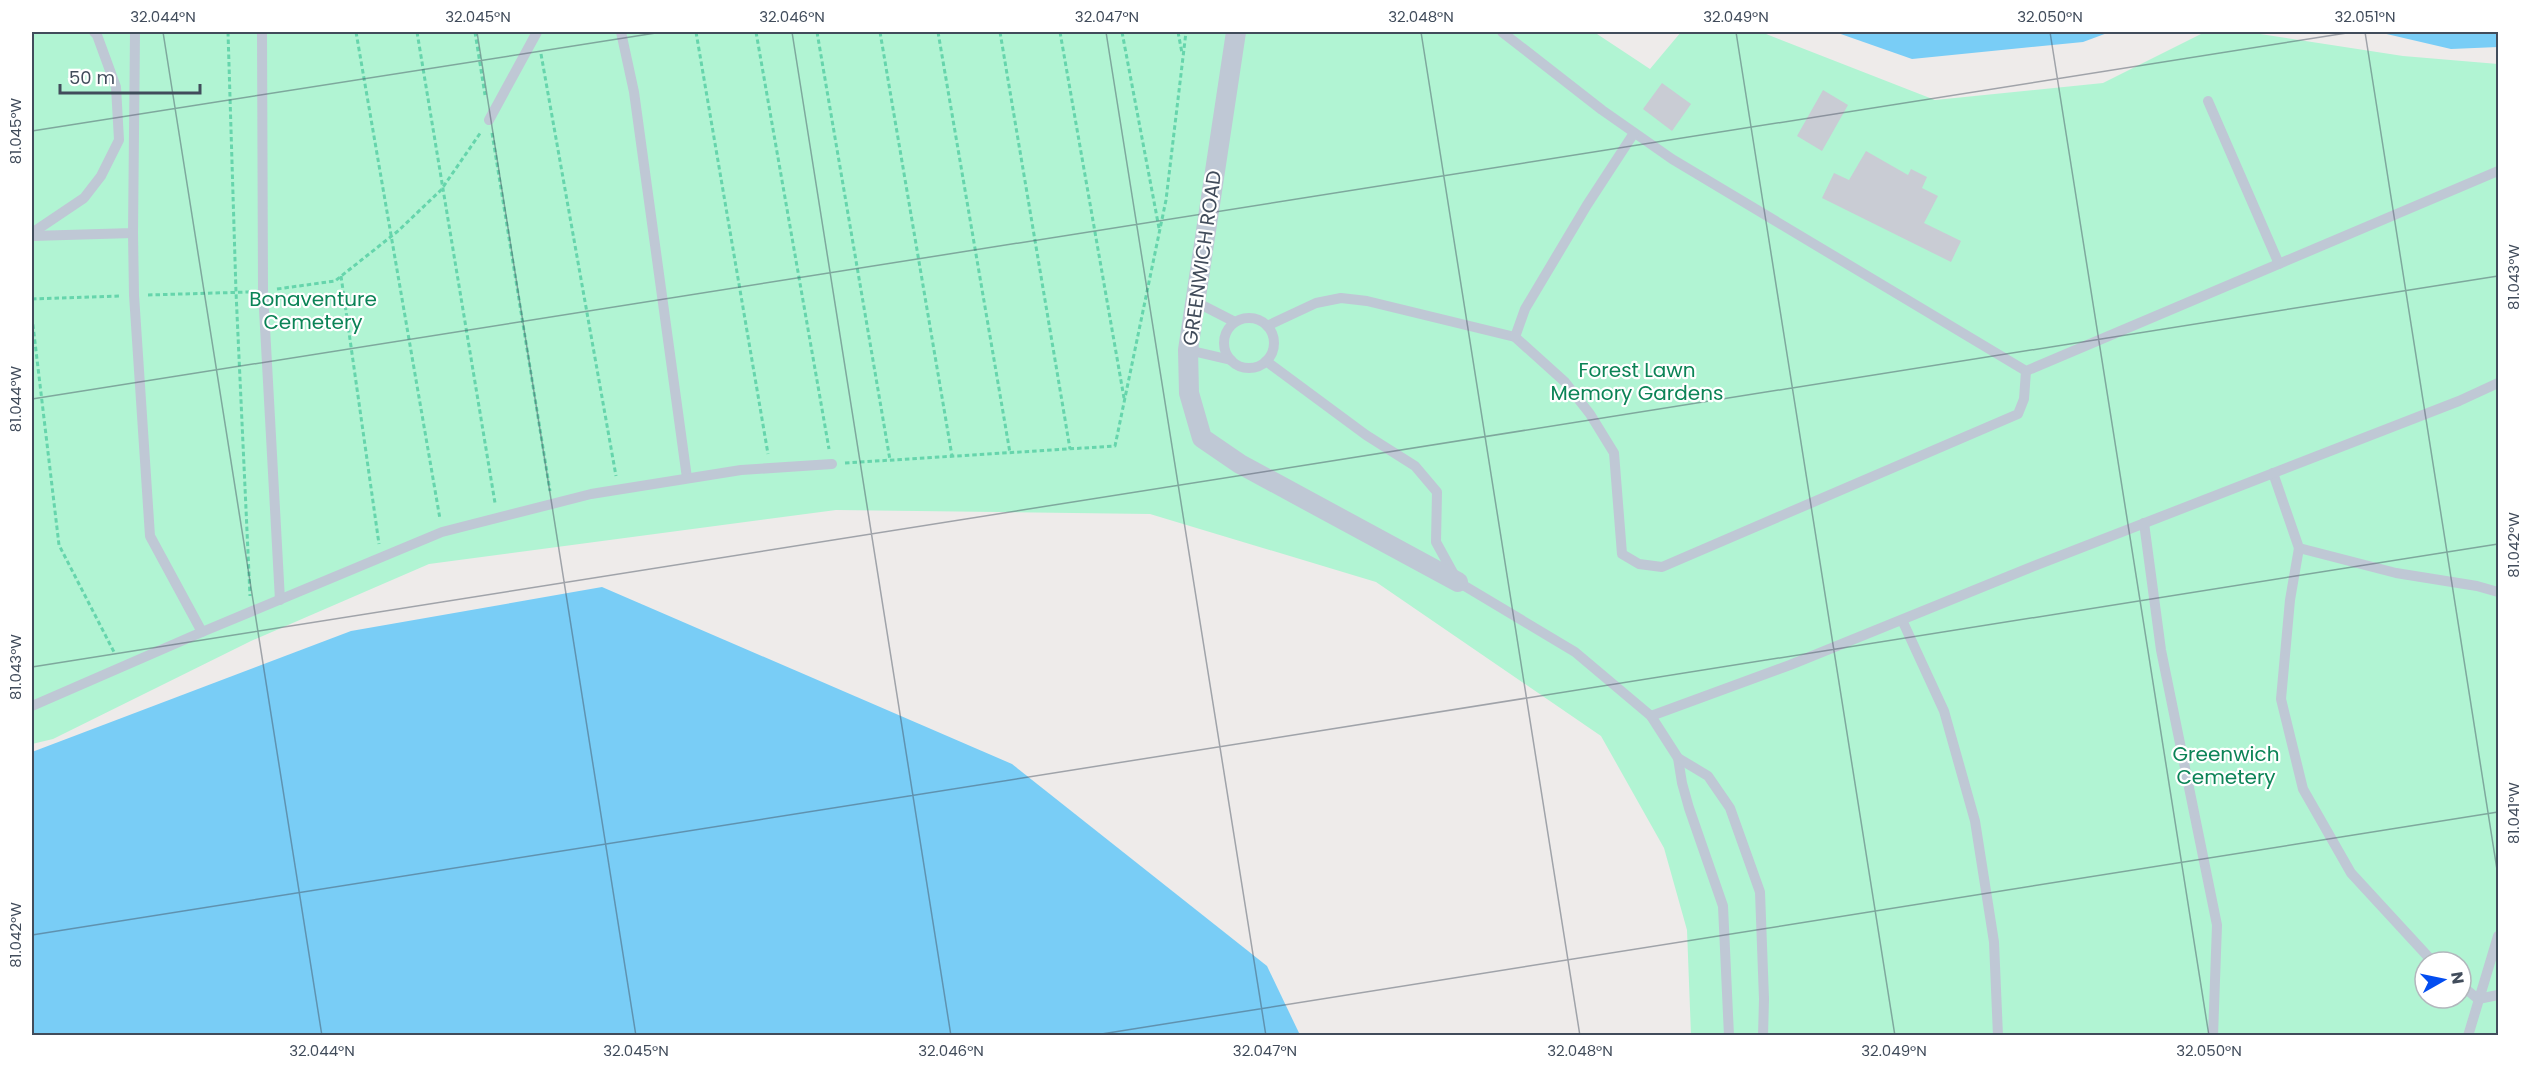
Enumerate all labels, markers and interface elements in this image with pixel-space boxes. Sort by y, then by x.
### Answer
text: 32.044°N [130,6,196,27]
text: 32.045°N [445,6,511,27]
text: 32.046°N [759,6,825,27]
text: 32.047°N [1075,6,1139,27]
text: 32.048°N [1388,6,1454,27]
text: 32.049°N [1703,6,1769,27]
text: 32.050°N [2017,6,2083,27]
text: 32.051°N [2335,6,2395,27]
scale bar [60,57,200,95]
text: 50 m [69,65,115,90]
text: 81.045°W [5,97,26,164]
street label: GREENWICH ROAD [1176,168,1228,348]
text: 81.043°W [2503,244,2524,310]
park label: Bonaventure Cemetery [249,285,377,336]
park label: Forest Lawn Memory Gardens [1551,356,1723,407]
text: 81.044°W [5,365,26,432]
text: 81.042°W [2503,512,2524,578]
text: 81.043°W [5,634,26,700]
park label: Greenwich Cemetery [2173,740,2279,791]
text: 81.041°W [2503,782,2524,844]
text: 81.042°W [5,902,26,968]
north arrow [2413,950,2473,1010]
text: N [2445,970,2470,985]
text: 32.044°N [289,1040,355,1061]
text: 32.045°N [603,1040,669,1061]
text: 32.046°N [918,1040,984,1061]
text: 32.047°N [1233,1040,1297,1061]
text: 32.048°N [1547,1040,1613,1061]
text: 32.049°N [1861,1040,1927,1061]
text: 32.050°N [2176,1040,2242,1061]

